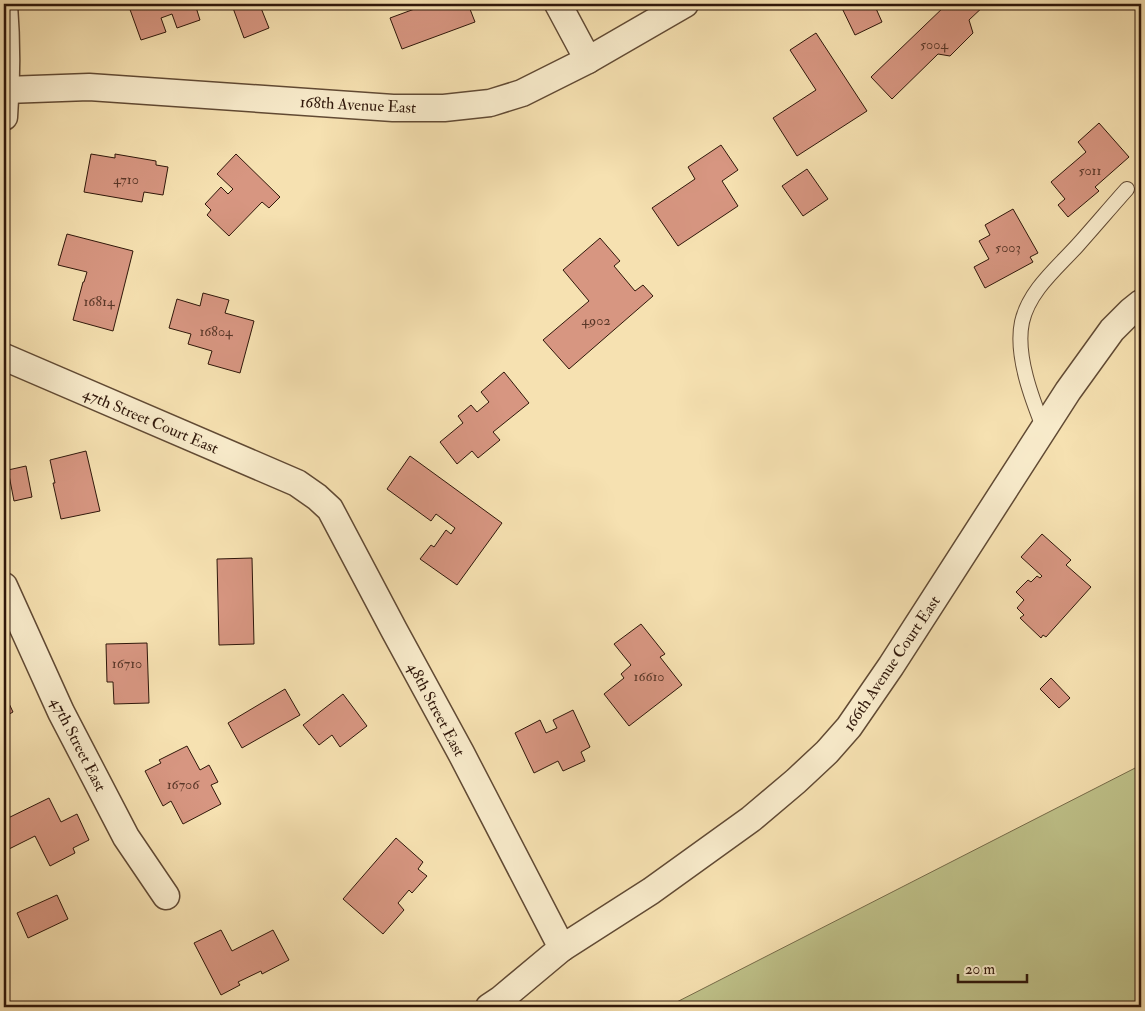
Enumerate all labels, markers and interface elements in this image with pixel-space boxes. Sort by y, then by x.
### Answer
house number: 5004 [920,36,949,53]
street label: 168th Avenue East [299,92,417,118]
house number: 5011 [1078,162,1102,179]
house number: 4710 [113,171,139,188]
house number: 5003 [995,239,1021,256]
house number: 16814 [83,293,116,310]
house number: 4902 [582,312,611,329]
house number: 16804 [199,323,234,340]
street label: 47th Street Court East [80,383,221,459]
street label: 166th Avenue Court East [839,592,945,735]
house number: 16710 [112,655,142,672]
street label: 48th Street East [403,659,469,760]
house number: 16610 [633,668,665,685]
street label: 47th Street East [46,694,110,795]
house number: 16706 [167,776,200,793]
scale bar [958,951,1026,983]
text: 20 m [965,960,995,979]

